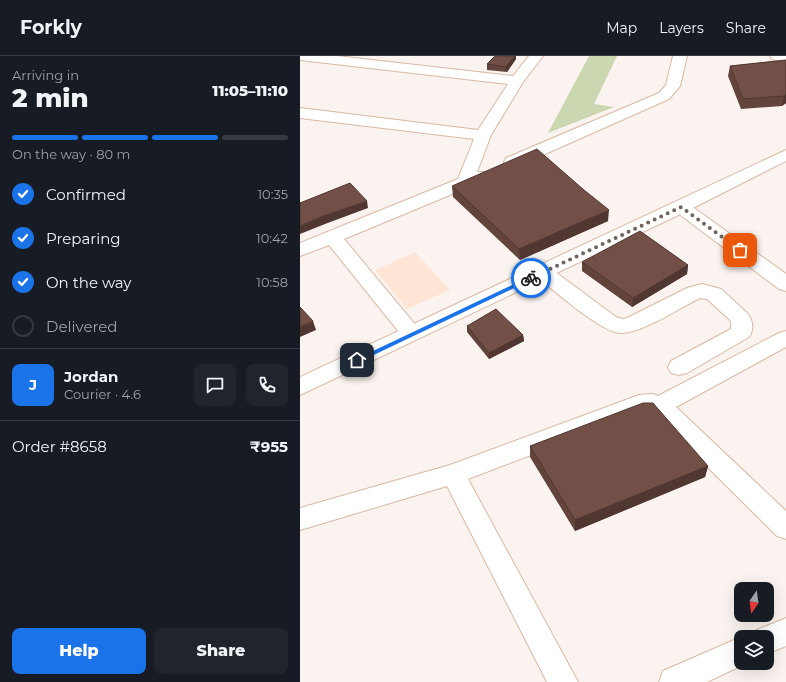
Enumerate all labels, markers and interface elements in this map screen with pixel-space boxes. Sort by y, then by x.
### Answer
text: Forkly [20,16,82,39]
text: Map [606,19,637,37]
text: Layers [659,19,704,37]
text: Share [726,19,766,37]
text: Arriving in [12,67,79,83]
text: 11:05–11:10 [212,81,288,100]
text: 2 min [12,82,89,114]
text: On the way · 80 m [12,146,130,162]
icon: check [12,183,34,205]
text: Confirmed [46,185,126,204]
text: 10:35 [257,186,288,202]
icon: check [12,227,34,249]
text: Preparing [46,229,121,248]
text: 10:42 [256,230,288,246]
pin [723,233,757,267]
icon: bag [729,239,751,261]
courier [511,258,551,298]
icon: bike [520,267,542,289]
icon: check [12,271,34,293]
text: On the way [46,273,131,292]
text: 10:58 [256,274,288,290]
text: Delivered [46,317,118,336]
pin [340,343,374,377]
icon: home [346,349,368,371]
button: chat [194,364,236,406]
button: phone [246,364,288,406]
text: Jordan [64,367,118,386]
text: J [29,375,37,394]
text: Courier · 4.6 [64,386,141,402]
text: Order #8658 [12,437,107,456]
text: ₹955 [250,437,288,456]
north arrow [734,582,774,622]
map controls [734,582,774,670]
button: Help [12,628,146,674]
button: Share [154,628,288,674]
button: layers [734,630,774,670]

